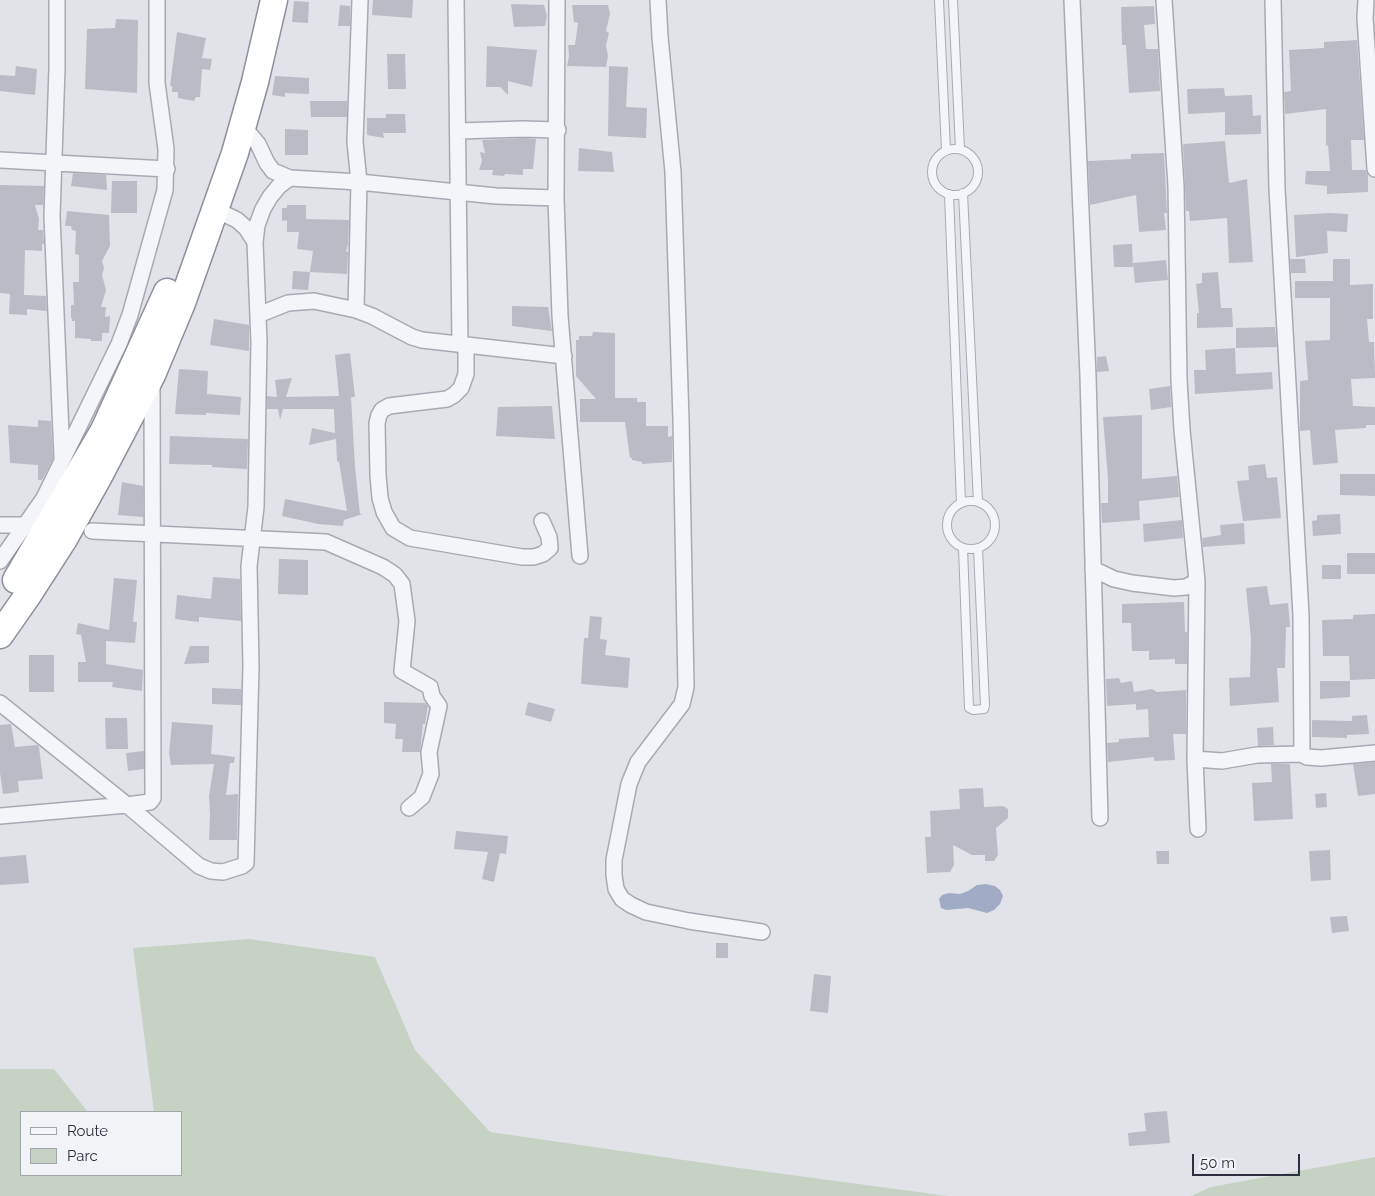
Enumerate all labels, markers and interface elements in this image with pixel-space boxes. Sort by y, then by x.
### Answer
legend [20,1111,182,1176]
text: Route [67,1122,108,1140]
scale bar [1195,1144,1302,1176]
text: Parc [67,1147,98,1165]
text: 50 m [1200,1154,1235,1172]

